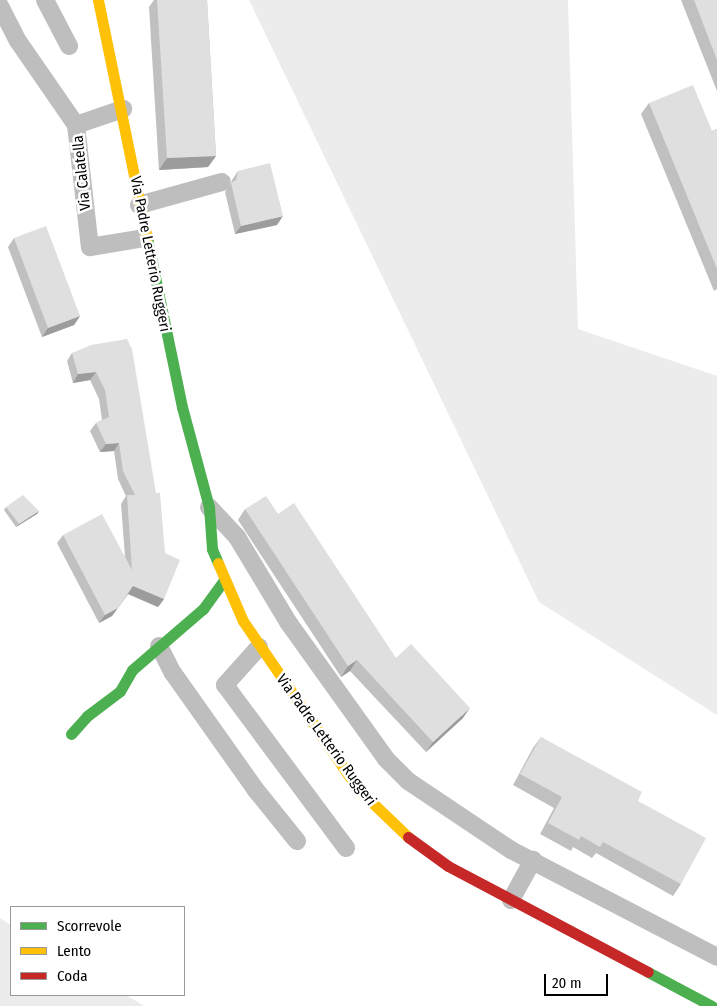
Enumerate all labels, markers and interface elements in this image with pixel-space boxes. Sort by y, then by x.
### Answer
street label: Via Calatella [69,135,95,211]
street label: Via Padre Letterio Ruggeri [126,175,174,333]
street label: Via Padre Letterio Ruggeri [272,671,380,809]
legend [10,906,185,996]
text: Scorrevole [57,917,122,935]
text: Lento [57,942,91,960]
scale bar [547,964,611,996]
text: Coda [57,967,88,985]
text: 20 m [552,974,582,992]

